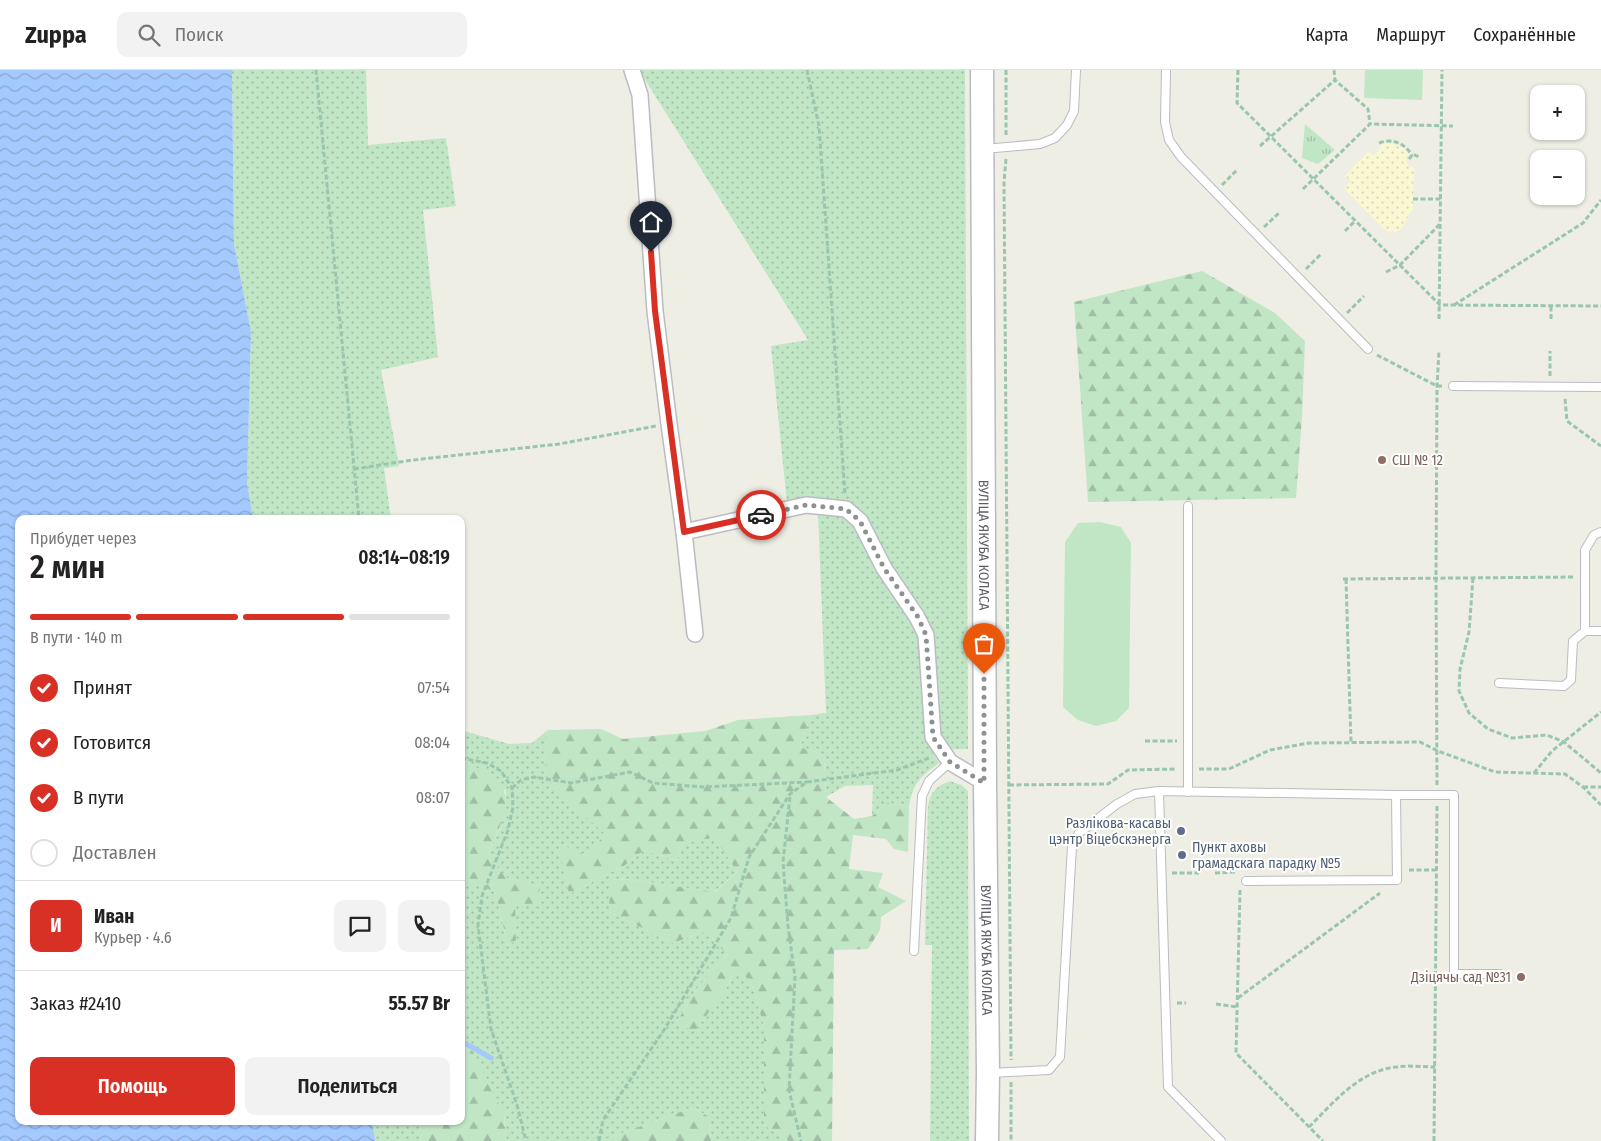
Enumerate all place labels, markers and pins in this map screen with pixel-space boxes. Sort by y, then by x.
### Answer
pin [630,201,672,252]
place label: СШ № 12 [1392,452,1443,469]
marker: СШ № 12 [1376,454,1388,466]
pin [963,623,1005,674]
place label: Разлікова-касавы цэнтр Віцебскэнерга [1049,815,1171,848]
marker: Разлікова-касавы цэнтр Віцебскэнерга [1175,825,1187,837]
place label: Пункт аховы грамадскага парадку №5 [1192,839,1340,872]
marker: Пункт аховы грамадскага парадку №5 [1176,849,1188,861]
place label: Дзіцячы сад №31 [1410,969,1511,986]
marker: Дзіцячы сад №31 [1515,971,1527,983]

